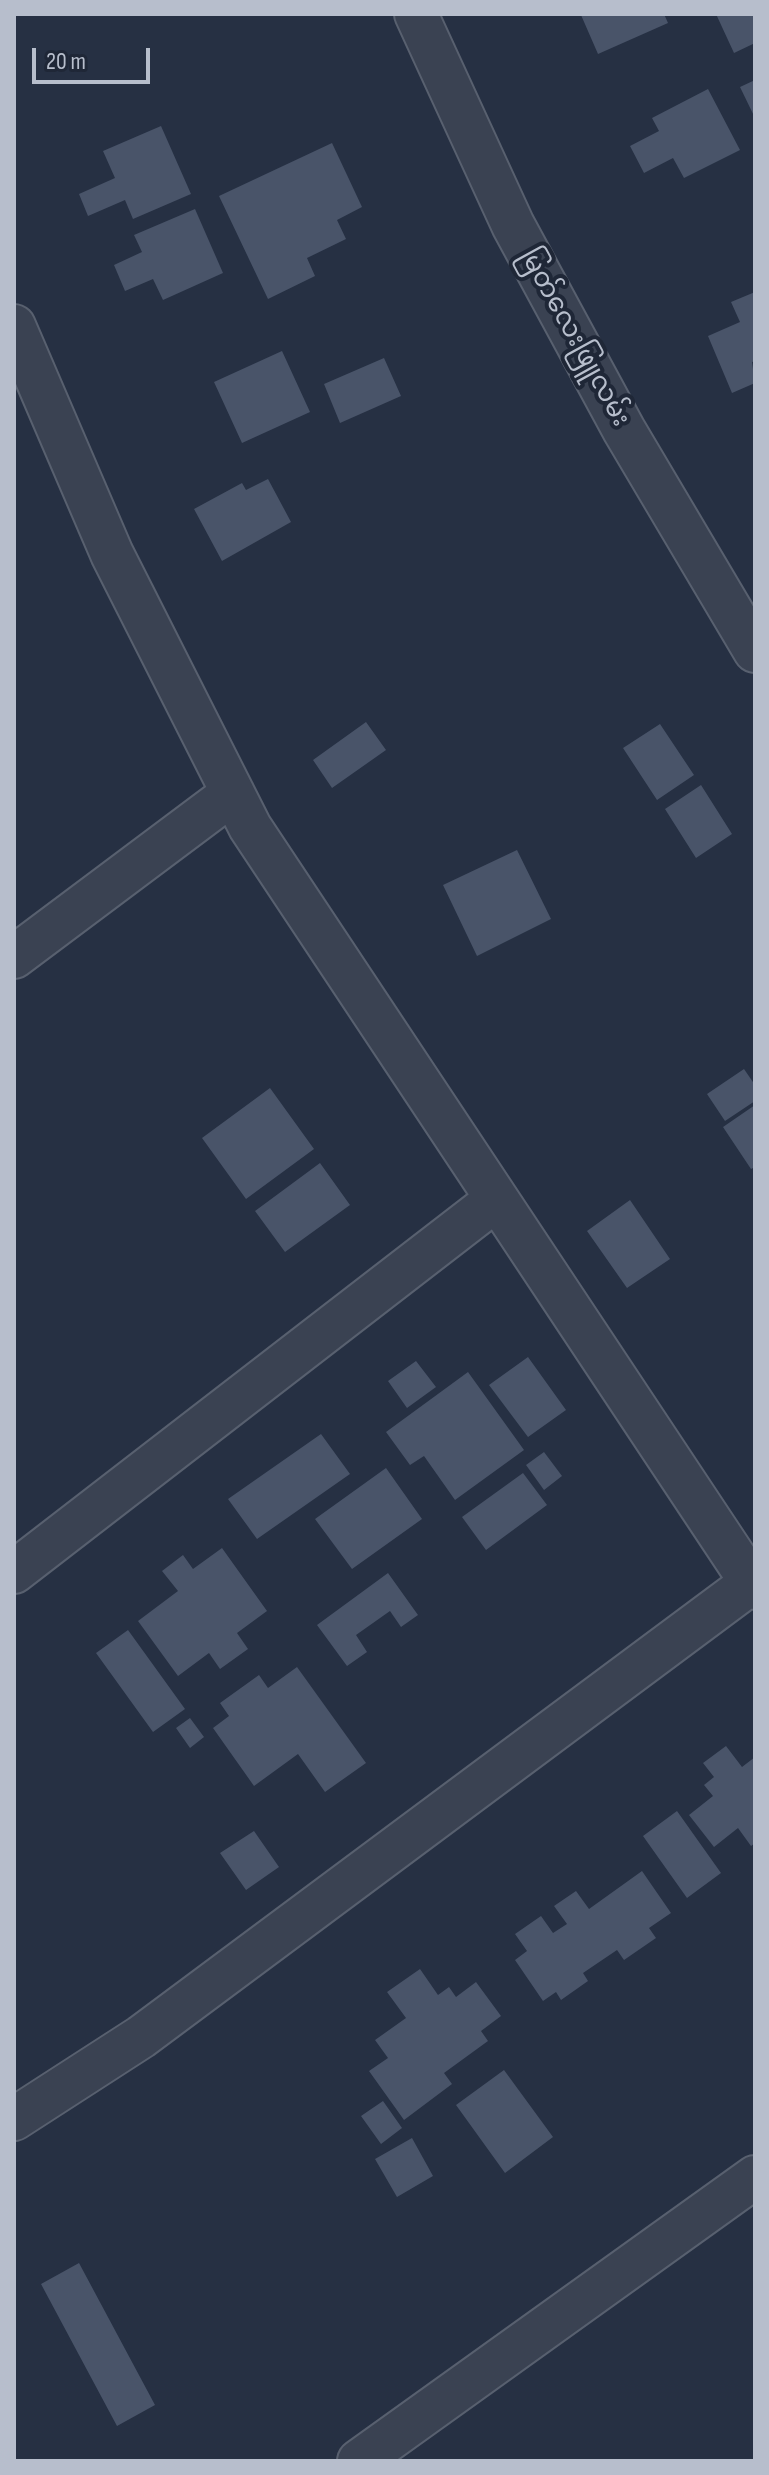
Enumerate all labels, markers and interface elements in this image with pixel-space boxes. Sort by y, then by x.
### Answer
scale bar [36,32,154,82]
text: 20 m [46,47,86,76]
street label: မြတ်လေးဖြူလမ်း [512,244,636,432]

